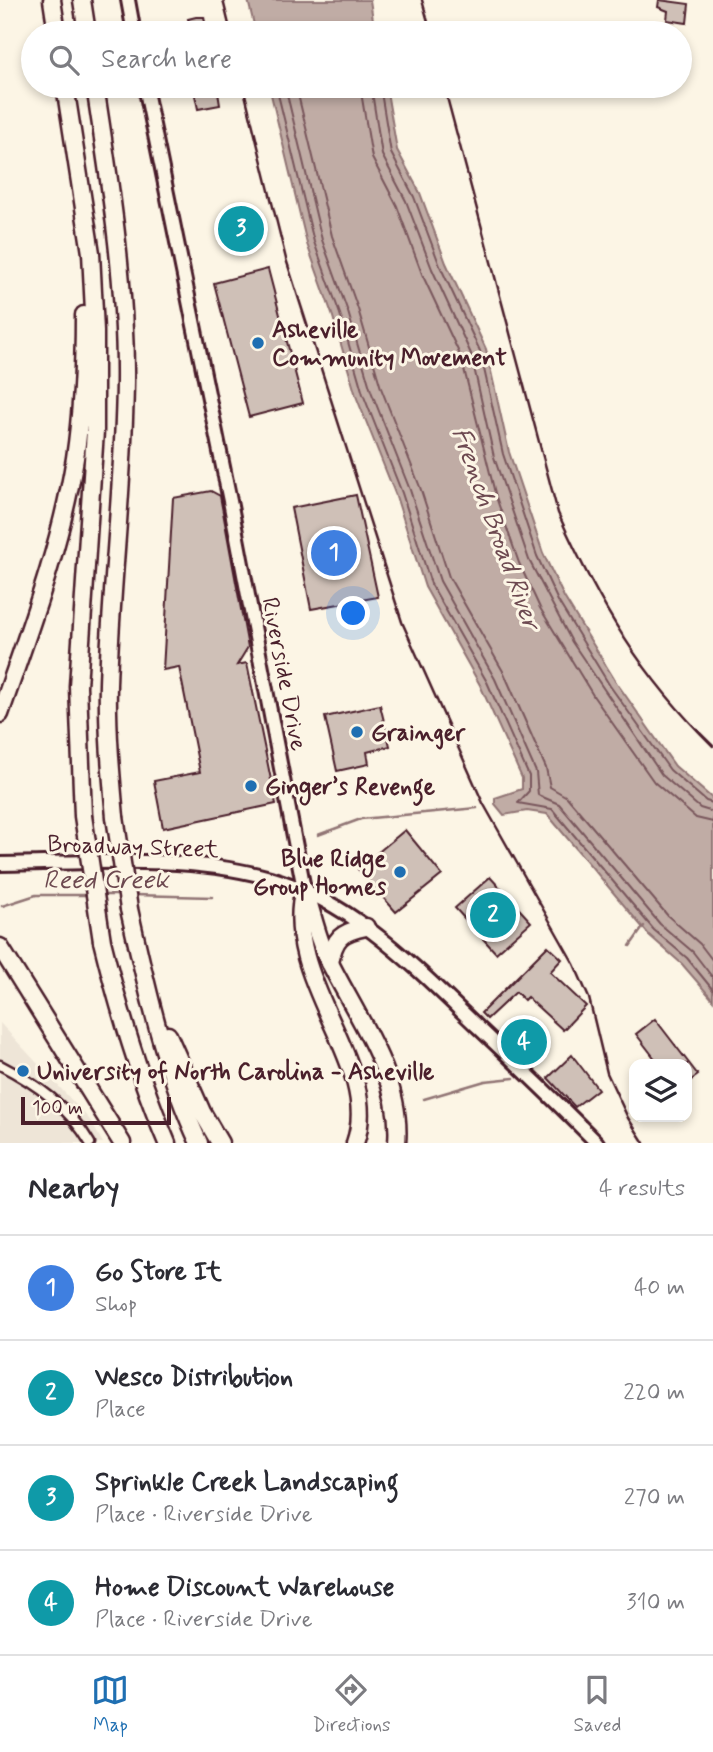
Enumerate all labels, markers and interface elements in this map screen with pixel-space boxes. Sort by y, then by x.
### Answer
search box [21,21,692,98]
icon: search [45,41,83,79]
text: Search here [101,43,232,77]
pin: 3 [218,203,264,255]
place label: Asheville Community Movement [272,315,508,374]
marker: Asheville Community Movement [250,335,266,351]
water label: French Broad River [443,423,549,637]
pin: 1 [311,527,357,579]
street label: Riverside Drive [253,595,314,754]
your location [336,596,370,630]
place label: Grainger [371,718,466,750]
marker: Grainger [349,724,365,740]
place label: Ginger’s Revenge [265,772,436,806]
marker: Ginger’s Revenge [243,778,259,794]
street label: Broadway Street [47,829,219,866]
place label: Blue Ridge Group Homes [253,844,386,903]
water label: Reed Creek [43,864,170,898]
marker: Blue Ridge Group Homes [392,864,408,880]
pin: 2 [470,889,516,941]
pin: 4 [501,1016,547,1068]
place label: University of North Carolina - Asheville [37,1057,435,1088]
map controls [629,1059,692,1122]
button: layers [629,1059,692,1122]
marker: University of North Carolina - Asheville [15,1063,31,1079]
scale bar [21,1094,172,1126]
text: 100 m [32,1096,83,1121]
text: Nearby [28,1169,119,1208]
text: 4 results [599,1174,685,1204]
text: Go Store It [95,1256,222,1290]
text: 1 [46,1273,56,1303]
text: 40 m [634,1273,685,1303]
text: Shop [95,1290,137,1320]
text: Wesco Distribution [95,1361,293,1395]
text: 2 [45,1378,57,1408]
text: 220 m [623,1378,685,1408]
text: Place [95,1395,146,1425]
text: Sprinkle Creek Landscaping [95,1466,399,1500]
text: 3 [46,1483,56,1513]
text: 270 m [624,1483,685,1513]
text: Place · Riverside Drive [95,1500,313,1530]
text: Home Discount Warehouse [95,1571,395,1605]
text: 4 [44,1588,58,1618]
text: 310 m [626,1588,685,1618]
text: Place · Riverside Drive [95,1605,313,1635]
tab: Map [91,1671,129,1738]
tab: Directions [312,1671,391,1738]
tab: Saved [573,1671,621,1738]

